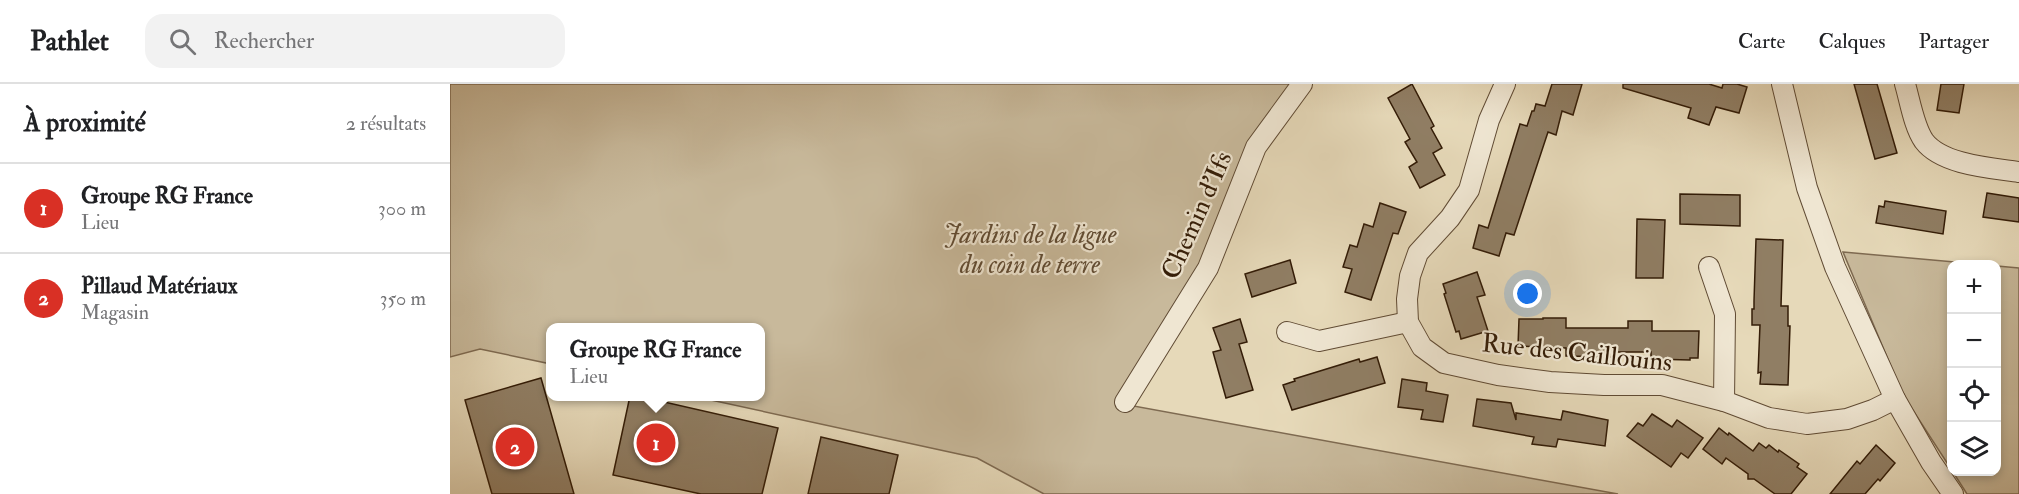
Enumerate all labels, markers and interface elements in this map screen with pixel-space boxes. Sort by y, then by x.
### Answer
search box [145,14,565,68]
text: Pathlet [30,24,109,59]
icon: search [166,25,199,58]
text: Rechercher [214,27,314,55]
text: Carte [1738,28,1785,55]
text: Calques [1818,28,1885,55]
text: Partager [1918,28,1989,55]
text: À proximité [24,107,146,139]
text: 2 résultats [346,111,426,136]
street label: Chemin d'Ifs [1154,146,1239,284]
text: Groupe RG France [81,182,253,210]
text: 1 [40,196,47,221]
text: 300 m [378,196,426,221]
text: Lieu [81,210,119,235]
park label: Jardins de la ligue du coin de terre [944,219,1117,281]
map controls [1947,260,2001,476]
button: + [1947,260,2001,314]
text: Pillaud Matériaux [81,272,238,300]
your location [1513,279,1542,308]
text: 2 [38,286,49,311]
text: 350 m [380,286,426,311]
text: Magasin [81,300,149,325]
button: − [1947,314,2001,368]
popup [546,323,765,401]
street label: Rue des Caillouins [1480,327,1674,379]
text: Groupe RG France [570,336,741,364]
text: Lieu [570,364,608,389]
button: locate [1947,368,2001,422]
pin: 1 [636,420,676,466]
button: layers [1947,422,2001,476]
pin: 2 [496,424,534,470]

